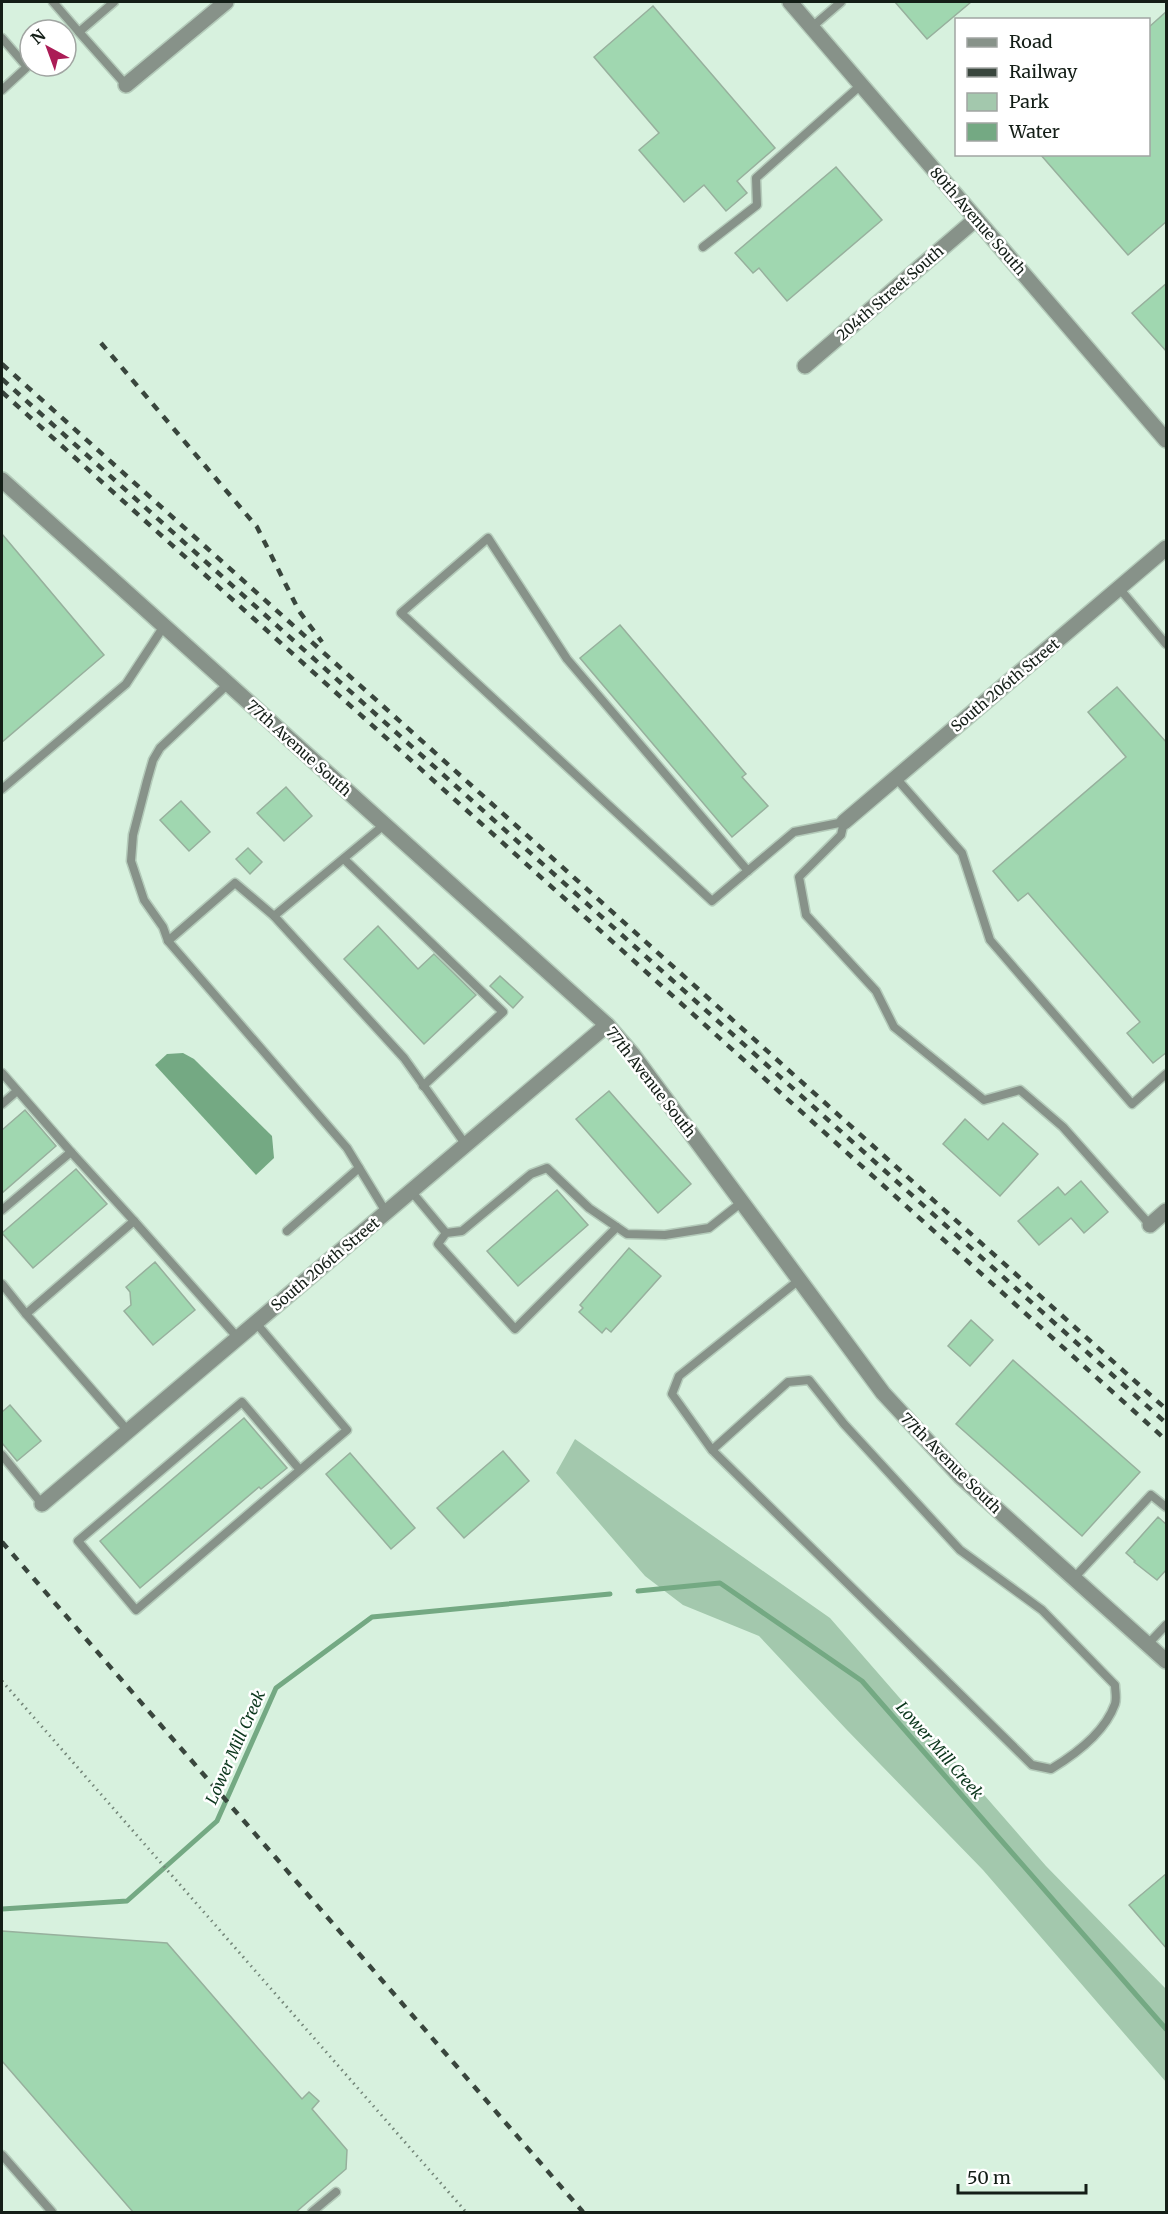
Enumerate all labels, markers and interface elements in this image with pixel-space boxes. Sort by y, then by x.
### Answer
north arrow [18,18,78,78]
legend [955,18,1150,156]
text: N [27,25,50,48]
text: Road [1009,30,1053,53]
text: Railway [1009,60,1078,83]
text: Park [1009,90,1050,113]
text: Water [1008,120,1060,143]
street label: 80th Avenue South [926,163,1030,279]
street label: 204th Street South [833,241,947,345]
street label: South 206th Street [947,634,1063,736]
street label: 77th Avenue South [242,696,356,800]
street label: 77th Avenue South [602,1023,700,1141]
street label: South 206th Street [267,1213,383,1315]
street label: 77th Avenue South [897,1409,1005,1517]
water label: Lower Mill Creek [201,1687,269,1807]
water label: Lower Mill Creek [892,1697,988,1803]
scale bar [958,2157,1086,2195]
text: 50 m [967,2166,1011,2189]

